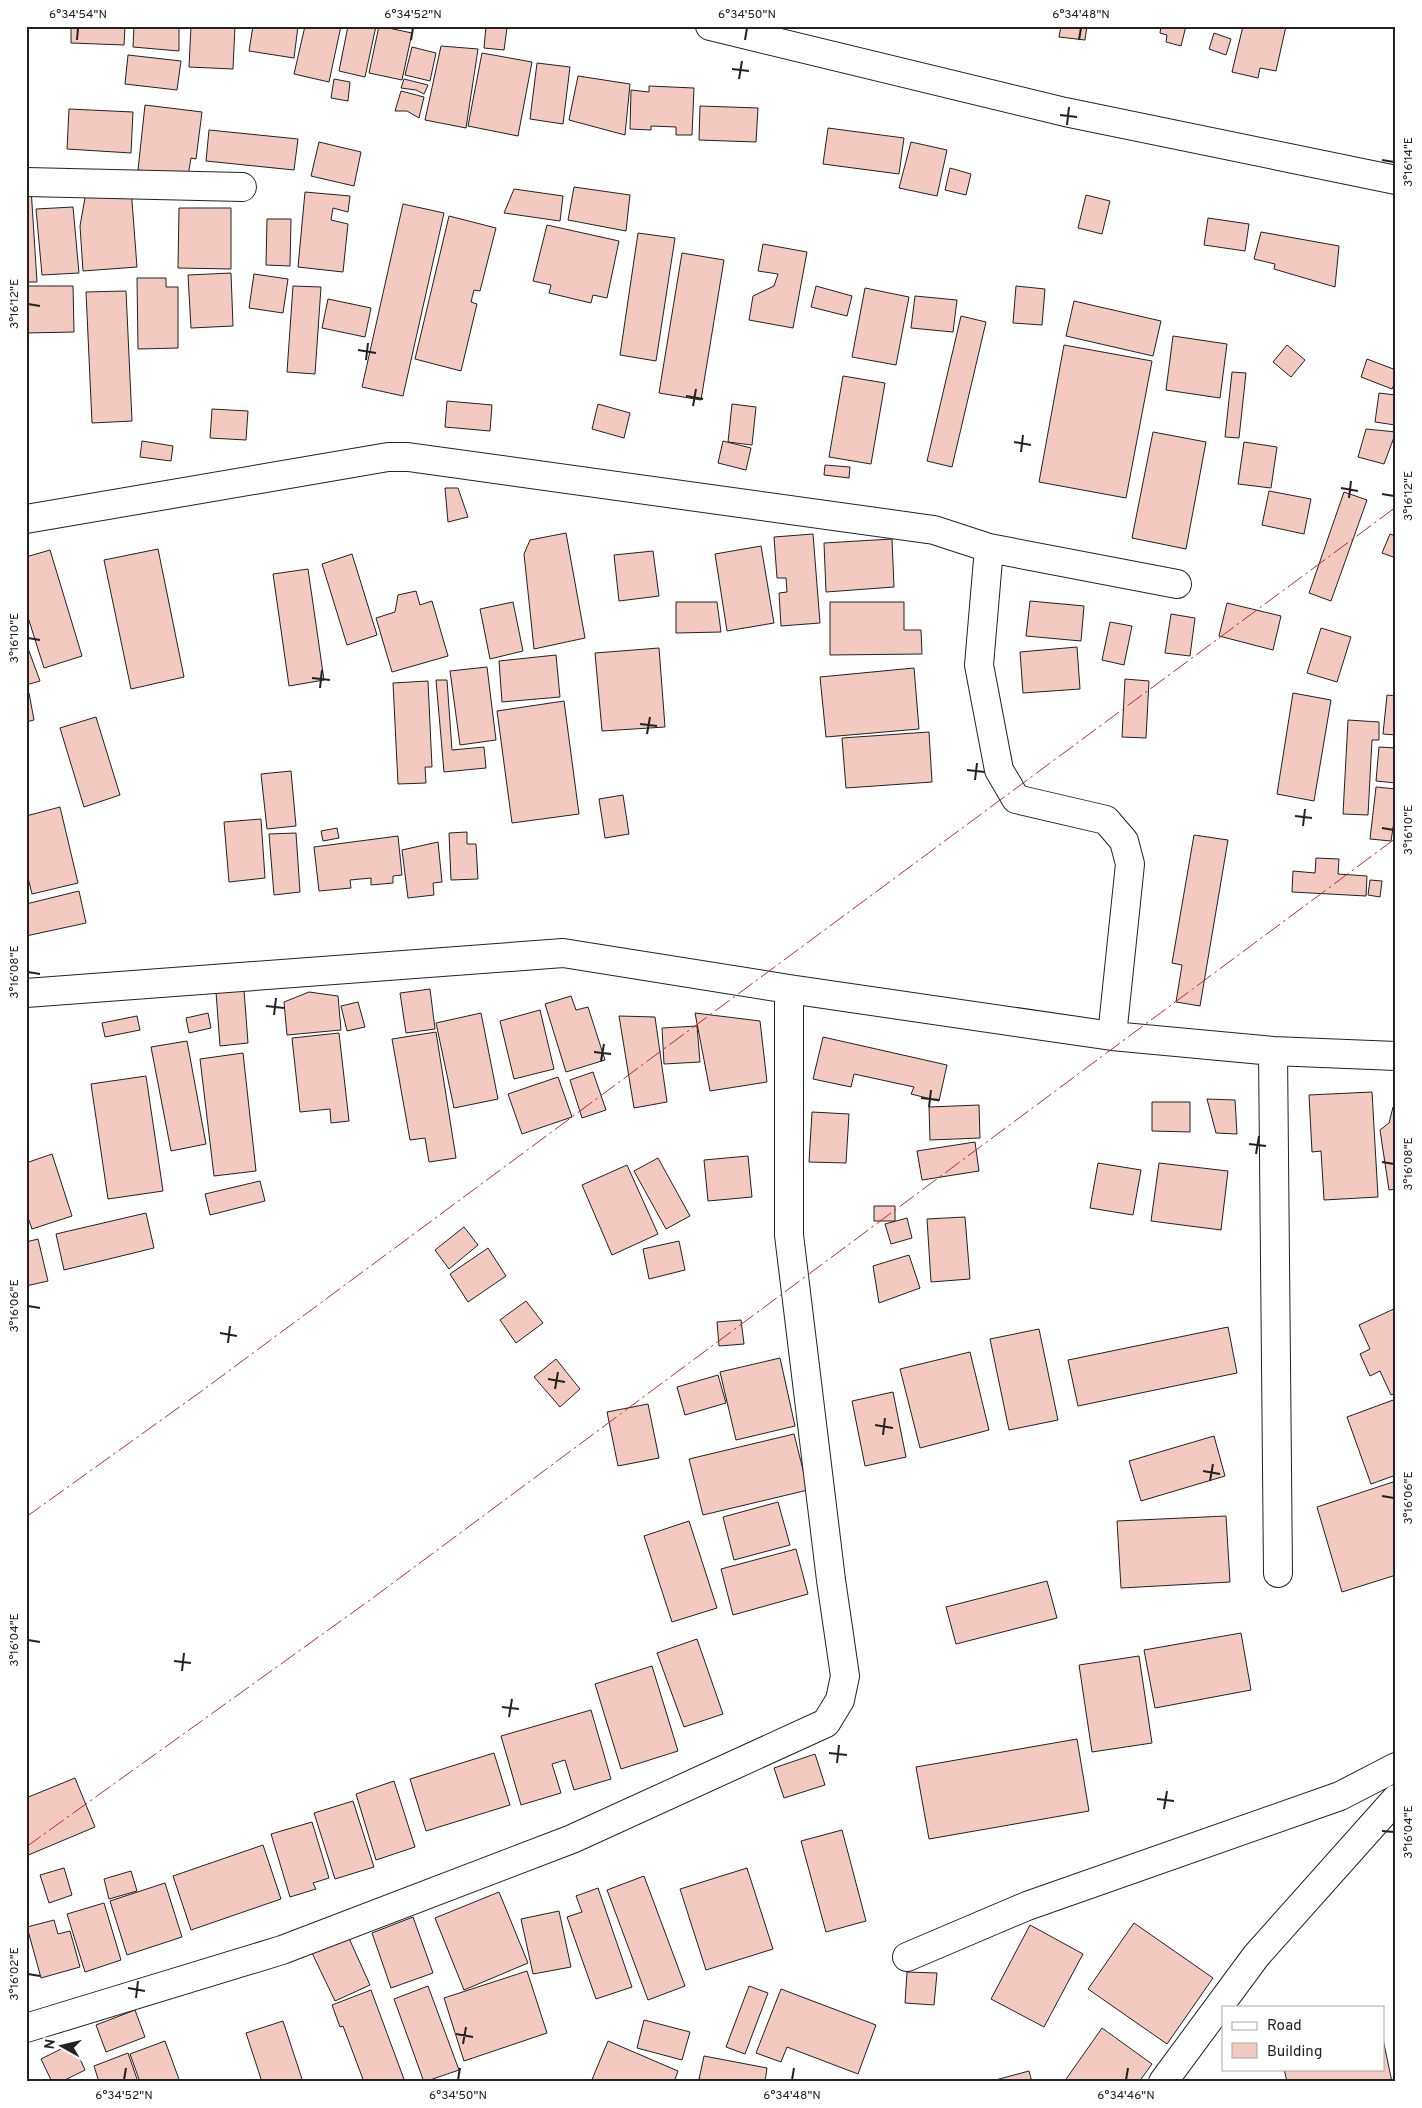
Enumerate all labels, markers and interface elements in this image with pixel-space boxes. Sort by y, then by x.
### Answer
text: 6°34'54"N [49,7,107,23]
text: 6°34'52"N [384,7,442,23]
text: 6°34'50"N [718,7,776,23]
text: 6°34'48"N [1052,7,1110,23]
text: 3°16'14"E [1401,137,1417,187]
text: 3°16'12"E [7,279,23,329]
text: 3°16'12"E [1401,471,1417,521]
text: 3°16'10"E [7,613,23,663]
text: 3°16'10"E [1401,805,1417,855]
text: 3°16'08"E [7,945,23,999]
text: 3°16'08"E [1401,1137,1417,1191]
text: 3°16'06"E [7,1279,23,1333]
text: 3°16'06"E [1401,1471,1417,1525]
text: 3°16'04"E [7,1613,23,1667]
text: 3°16'04"E [1401,1805,1417,1859]
text: 3°16'02"E [7,1947,23,2001]
legend [1222,2006,1384,2070]
text: Road [1267,2017,1302,2036]
north arrow [38,2020,88,2070]
text: N [41,2038,60,2051]
text: Building [1267,2043,1322,2062]
text: 6°34'52"N [95,2088,153,2104]
text: 6°34'50"N [429,2088,487,2104]
text: 6°34'48"N [763,2088,821,2104]
text: 6°34'46"N [1097,2088,1155,2104]

